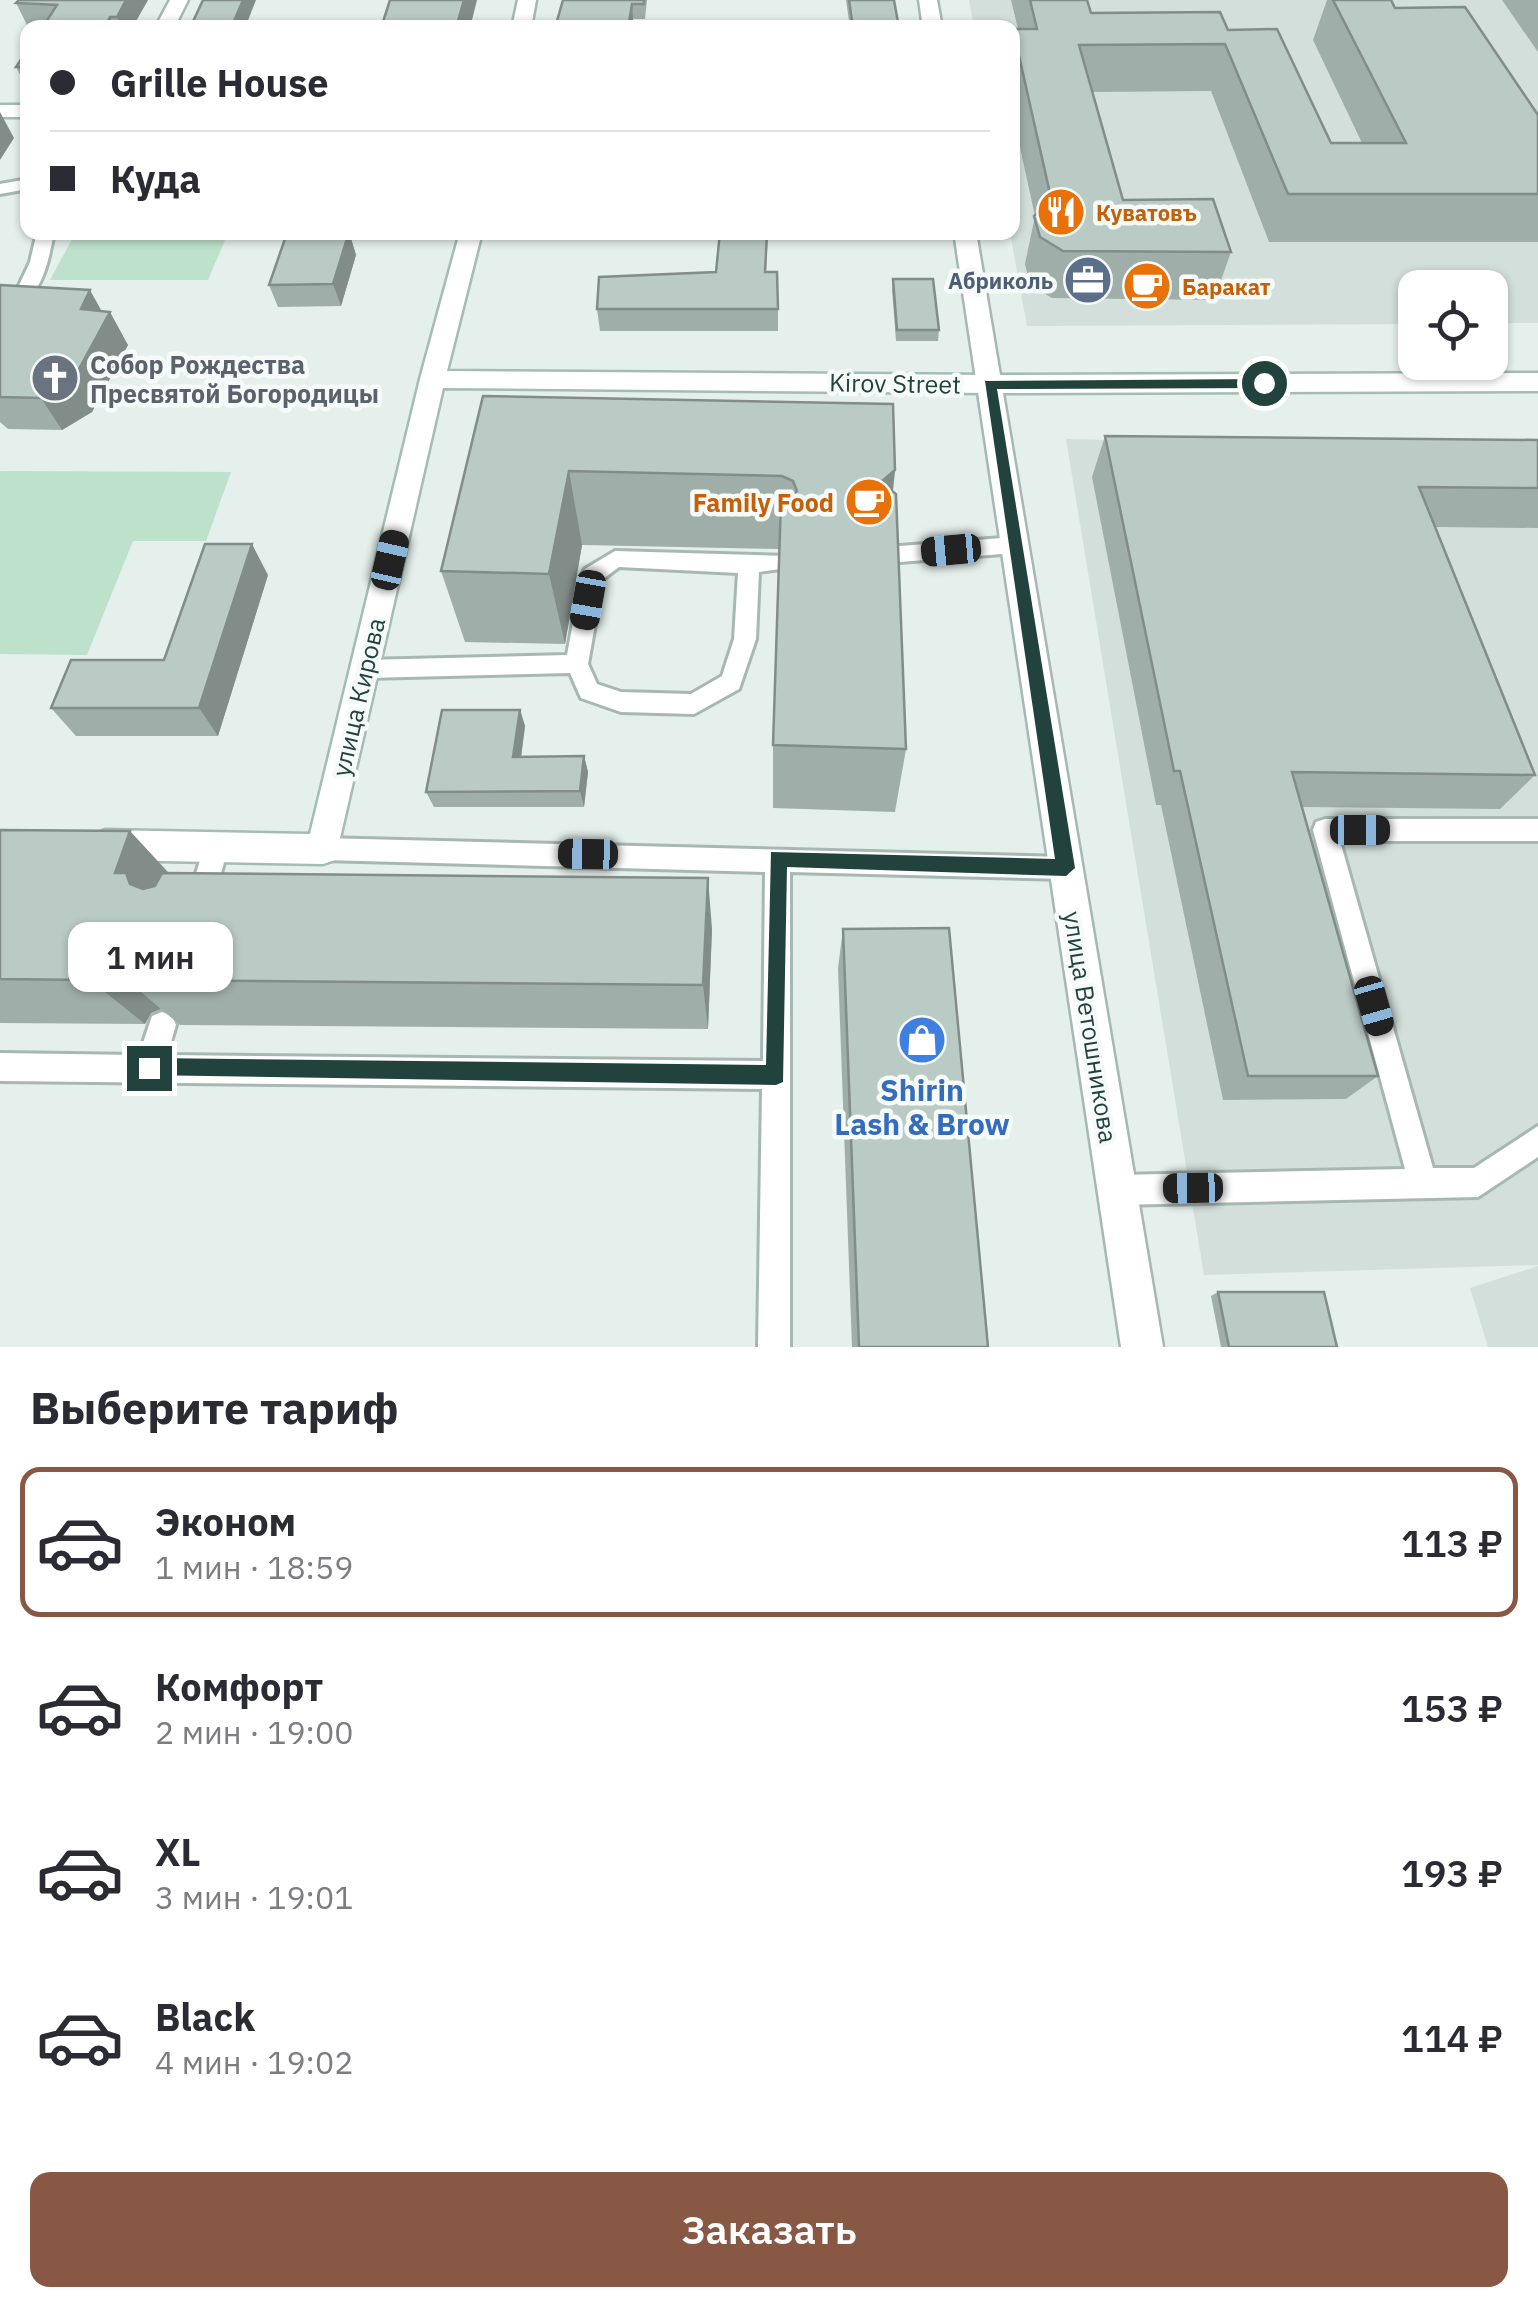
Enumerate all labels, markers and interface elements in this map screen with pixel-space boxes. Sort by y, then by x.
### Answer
text: Grille House [110,58,329,107]
text: Куда [110,154,201,203]
restaurant icon: Куватовъ [1035,186,1087,238]
place label: Куватовъ [1096,198,1197,227]
office icon: Абриколь [1062,254,1114,306]
cafe icon: Баракат [1121,260,1173,312]
place label: Абриколь [948,266,1053,295]
map controls [1398,270,1508,380]
button: locate [1398,270,1508,380]
place label: Баракат [1182,272,1271,301]
place label: Собор Рождества Пресвятой Богородицы [90,348,379,410]
church icon: Собор Рождества Пресвятой Богородицы [29,352,81,404]
route start [1242,361,1287,406]
street label: Kirov Street [829,365,961,401]
cafe icon: Family Food [843,476,895,528]
place label: Family Food [693,486,834,519]
car [369,527,411,593]
car [920,532,982,568]
car [568,568,608,632]
street label: улица Кирова [324,614,392,780]
car [1330,815,1390,845]
car [558,838,618,870]
street label: улица Ветошникова [1056,909,1126,1145]
callout: 1 мин [66,923,232,993]
text: 1 мин [106,936,195,978]
car [1351,973,1397,1039]
shop icon: Shirin Lash & Brow [896,1014,948,1066]
route end [127,1046,172,1091]
place label: Shirin Lash & Brow [834,1070,1010,1143]
car [1163,1172,1223,1204]
text: Выберите тариф [30,1378,399,1436]
icon: car [35,1497,125,1587]
text: Эконом [155,1497,296,1546]
text: 113 ₽ [1401,1518,1503,1567]
text: 1 мин · 18:59 [155,1546,353,1588]
icon: car [35,1662,125,1752]
text: Комфорт [155,1662,323,1711]
text: 153 ₽ [1401,1683,1503,1732]
text: 2 мин · 19:00 [155,1711,353,1753]
icon: car [35,1827,125,1917]
text: XL [155,1827,201,1876]
text: 193 ₽ [1401,1848,1503,1897]
text: 3 мин · 19:01 [155,1876,353,1918]
icon: car [35,1992,125,2082]
text: Black [155,1992,255,2041]
text: 114 ₽ [1401,2013,1503,2062]
text: 4 мин · 19:02 [155,2041,353,2083]
button: Заказать [30,2172,1508,2287]

